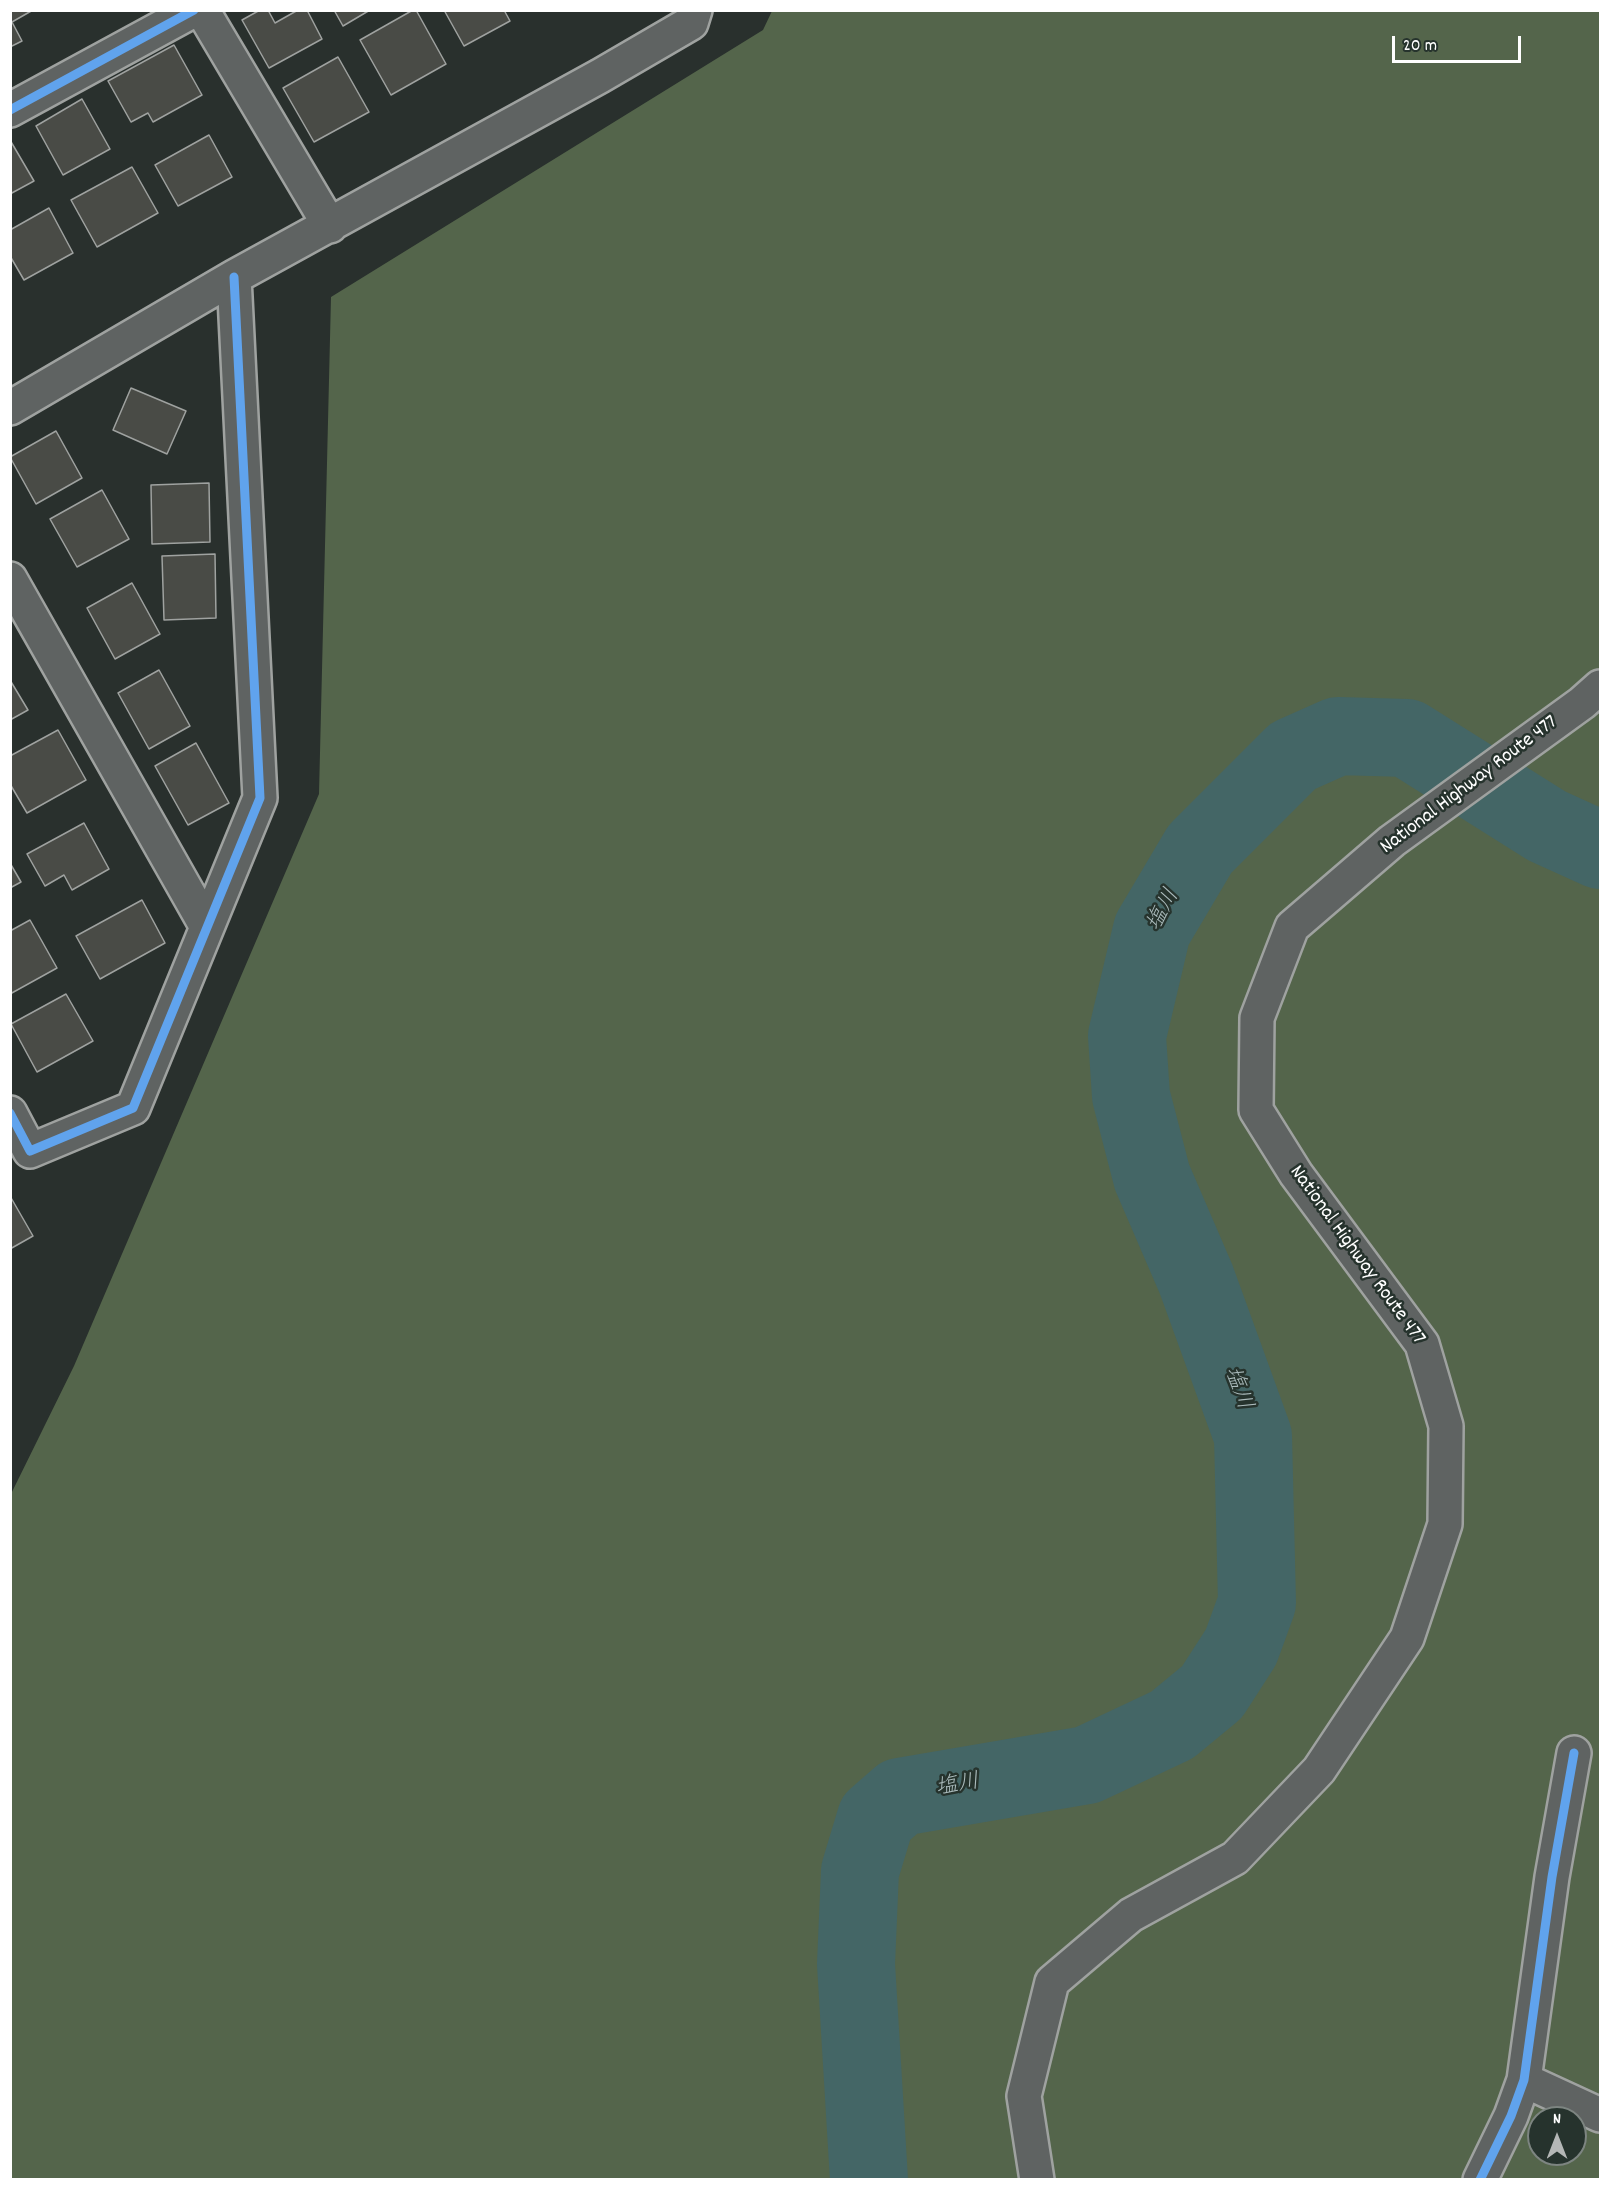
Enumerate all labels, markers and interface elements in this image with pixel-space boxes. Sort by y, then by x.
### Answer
scale bar [1395,24,1524,62]
text: 20 m [1403,34,1437,59]
street label: National Highway Route 477 [1376,711,1564,861]
water label: 塩川 [1143,885,1187,937]
street label: National Highway Route 477 [1282,1161,1430,1351]
water label: 塩川 [1216,1364,1256,1414]
water label: 塩川 [934,1770,982,1804]
north arrow [1527,2106,1587,2166]
text: N [1553,2108,1561,2131]

